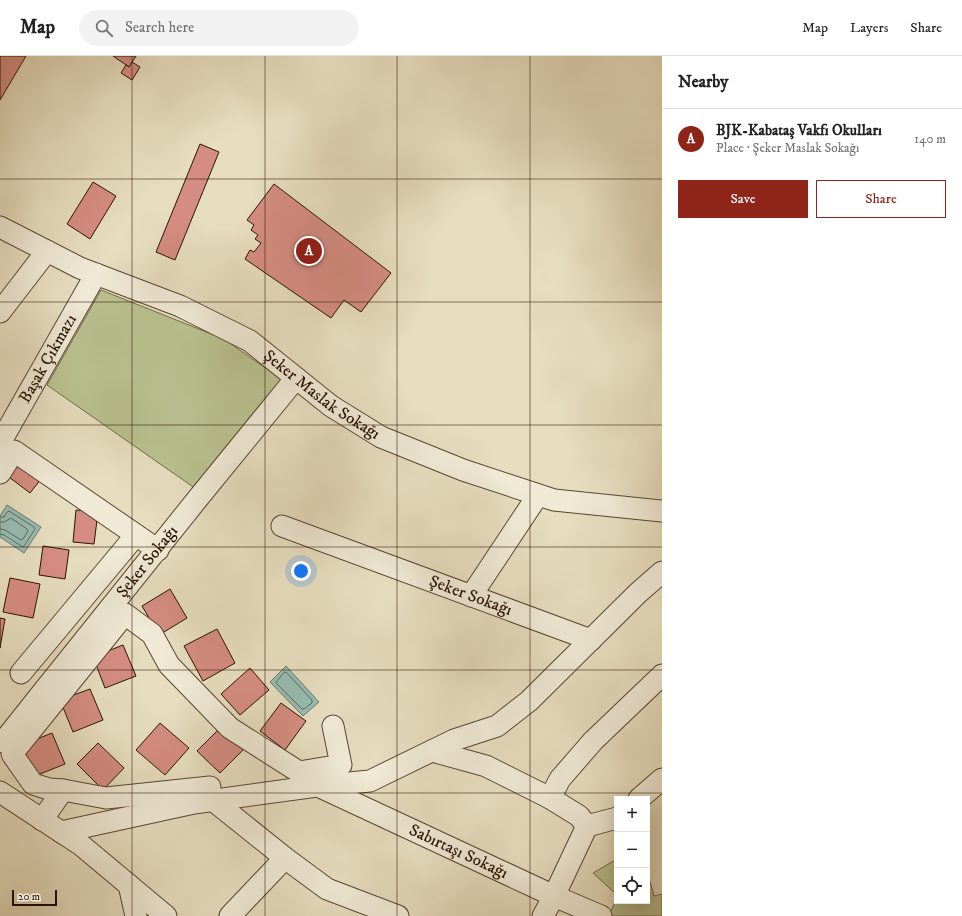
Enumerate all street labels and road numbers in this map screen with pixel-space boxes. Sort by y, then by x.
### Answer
street label: Başak Çıkmazı [14,310,82,407]
street label: Şeker Maslak Sokağı [259,345,384,445]
street label: Şeker Sokağı [112,521,183,602]
street label: Şeker Sokağı [426,570,515,621]
street label: Sabırtaşı Sokağı [405,819,512,884]

